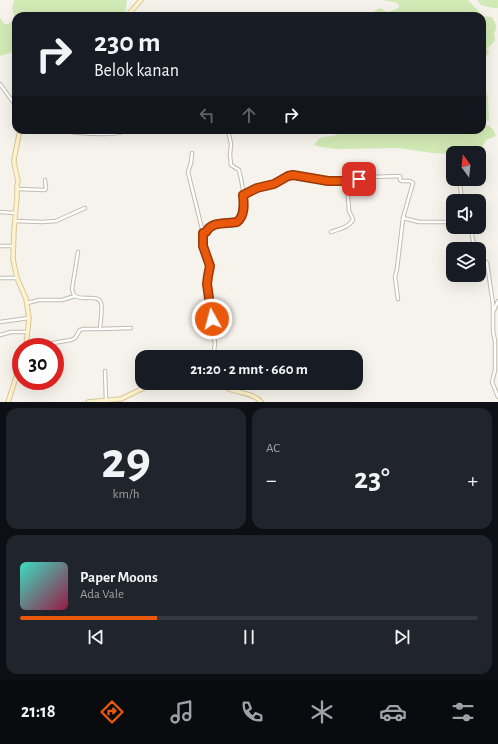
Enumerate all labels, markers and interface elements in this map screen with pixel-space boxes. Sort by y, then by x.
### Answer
icon: right [28,28,80,80]
text: 230 m [94,29,161,57]
text: Belok kanan [94,62,179,80]
icon: left [196,104,218,126]
icon: ahead [238,104,260,126]
icon: right [280,104,302,126]
north arrow [446,146,486,186]
map controls [446,146,486,282]
pin [342,162,376,196]
icon: arrive [348,168,370,190]
button: sound [446,194,486,234]
button: layers [446,242,486,282]
position arrow [191,298,233,340]
speed limit sign: 30 [12,338,64,390]
text: 21:20 · 2 mnt · 660 m [190,362,308,377]
text: 29 [101,435,151,487]
text: AC [266,442,280,455]
text: 23° [354,464,390,494]
text: − [266,469,277,491]
text: + [467,469,478,491]
text: km/h [113,488,139,501]
text: Paper Moons [80,570,158,585]
text: Ada Vale [80,588,124,601]
icon: previous [85,626,107,648]
icon: pause [238,626,260,648]
icon: next [391,626,413,648]
icon: directions [98,698,126,726]
icon: music [168,698,196,726]
icon: phone [238,698,266,726]
icon: climate [308,698,336,726]
icon: car [379,698,407,726]
icon: filters [449,698,477,726]
text: 21:18 [21,703,56,721]

